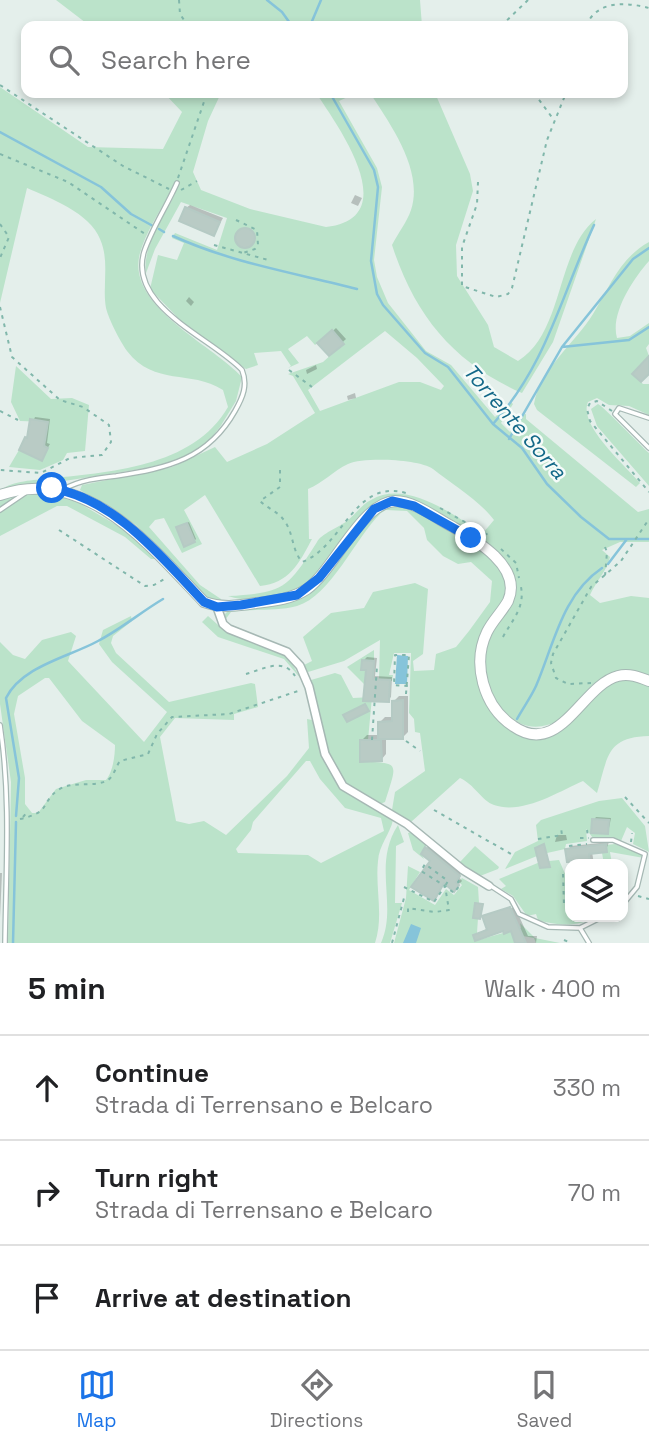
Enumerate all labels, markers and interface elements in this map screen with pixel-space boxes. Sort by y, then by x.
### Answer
search box [21,21,628,98]
icon: search [45,41,83,79]
text: Search here [101,43,251,77]
water label: Torrente Sorra [458,358,573,485]
route start [36,472,67,503]
route end [455,522,486,553]
map controls [565,859,628,922]
button: layers [565,859,628,922]
text: 5 min [28,969,106,1008]
text: Walk · 400 m [484,974,621,1004]
text: Continue [95,1056,209,1090]
icon: ahead [28,1069,66,1107]
text: 330 m [553,1073,621,1103]
text: Strada di Terrensano e Belcaro [95,1090,433,1120]
text: Turn right [95,1161,219,1195]
icon: right [28,1174,66,1212]
text: 70 m [568,1178,621,1208]
text: Strada di Terrensano e Belcaro [95,1195,433,1225]
icon: arrive [28,1279,66,1317]
text: Arrive at destination [95,1281,352,1315]
tab: Map [77,1366,116,1433]
tab: Directions [270,1366,363,1433]
tab: Saved [517,1366,572,1433]

